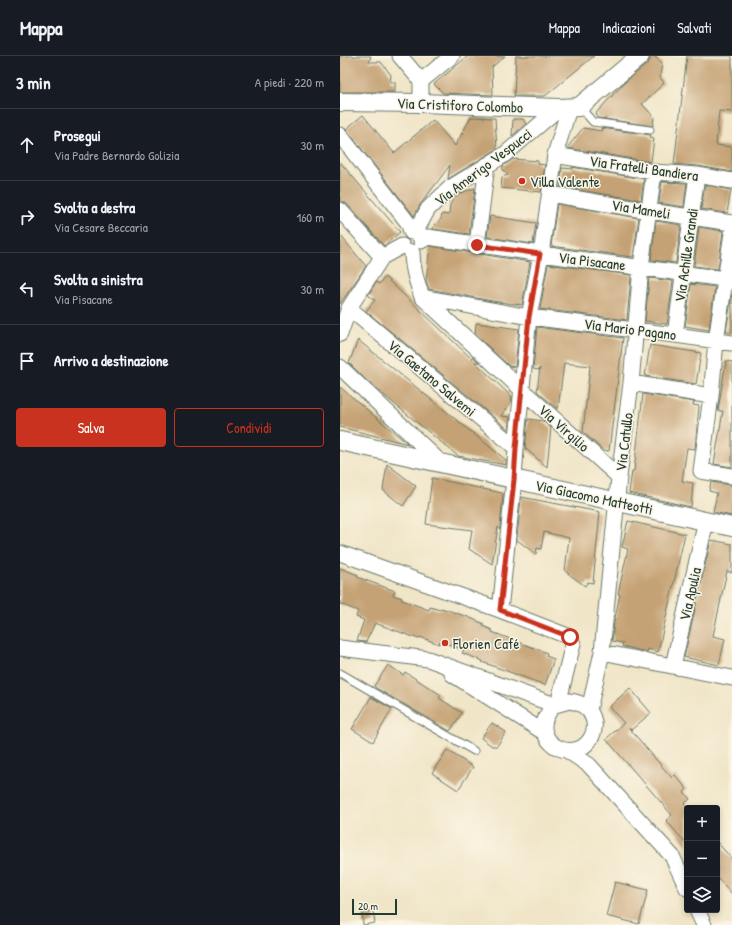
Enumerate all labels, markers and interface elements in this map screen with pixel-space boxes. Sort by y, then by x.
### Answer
text: Mappa [20,15,62,41]
text: Mappa [549,18,580,37]
text: Indicazioni [602,18,655,37]
text: Salvati [677,18,712,37]
text: 3 min [16,71,51,94]
text: A piedi · 220 m [255,73,324,91]
street label: Via Cristiforo Colombo [397,92,523,118]
street label: Via Amerigo Vespucci [430,123,536,211]
text: Prosegui [54,125,101,146]
icon: ahead [16,134,38,156]
text: 30 m [301,136,324,154]
text: Via Padre Bernardo Golizia [54,146,179,164]
street label: Via Fratelli Bandiera [588,150,700,186]
place label: Villa Valente [530,171,600,192]
marker: Villa Valente [517,176,527,186]
street label: Via Mameli [610,194,672,224]
text: Svolta a destra [54,197,135,218]
icon: right [16,206,38,228]
street label: Via Achille Grandi [669,207,703,303]
text: 160 m [296,208,324,226]
text: Via Cesare Beccaria [54,218,148,236]
route end [468,236,486,254]
street label: Via Pisacane [557,246,627,276]
text: Svolta a sinistra [54,269,143,290]
icon: left [16,278,38,300]
text: 30 m [301,280,324,298]
text: Via Pisacane [54,290,113,308]
street label: Via Mario Pagano [583,313,677,345]
street label: Via Gaetano Salvemi [383,335,481,421]
icon: arrive [16,350,38,372]
text: Arrivo a destinazione [54,350,168,371]
street label: Via Virgilio [534,399,594,457]
button: Salva [16,408,166,447]
button: Condividi [174,408,324,447]
street label: Via Catullo [610,411,638,473]
street label: Via Giacomo Matteotti [533,474,655,520]
street label: Via Apulia [674,565,706,623]
route start [561,628,579,646]
place label: Florien Café [452,633,519,654]
marker: Florien Café [440,638,450,648]
map controls [684,805,720,913]
button: + [684,805,720,841]
button: − [684,841,720,877]
button: layers [684,877,720,913]
scale bar [352,897,397,916]
text: 20 m [358,899,378,913]

